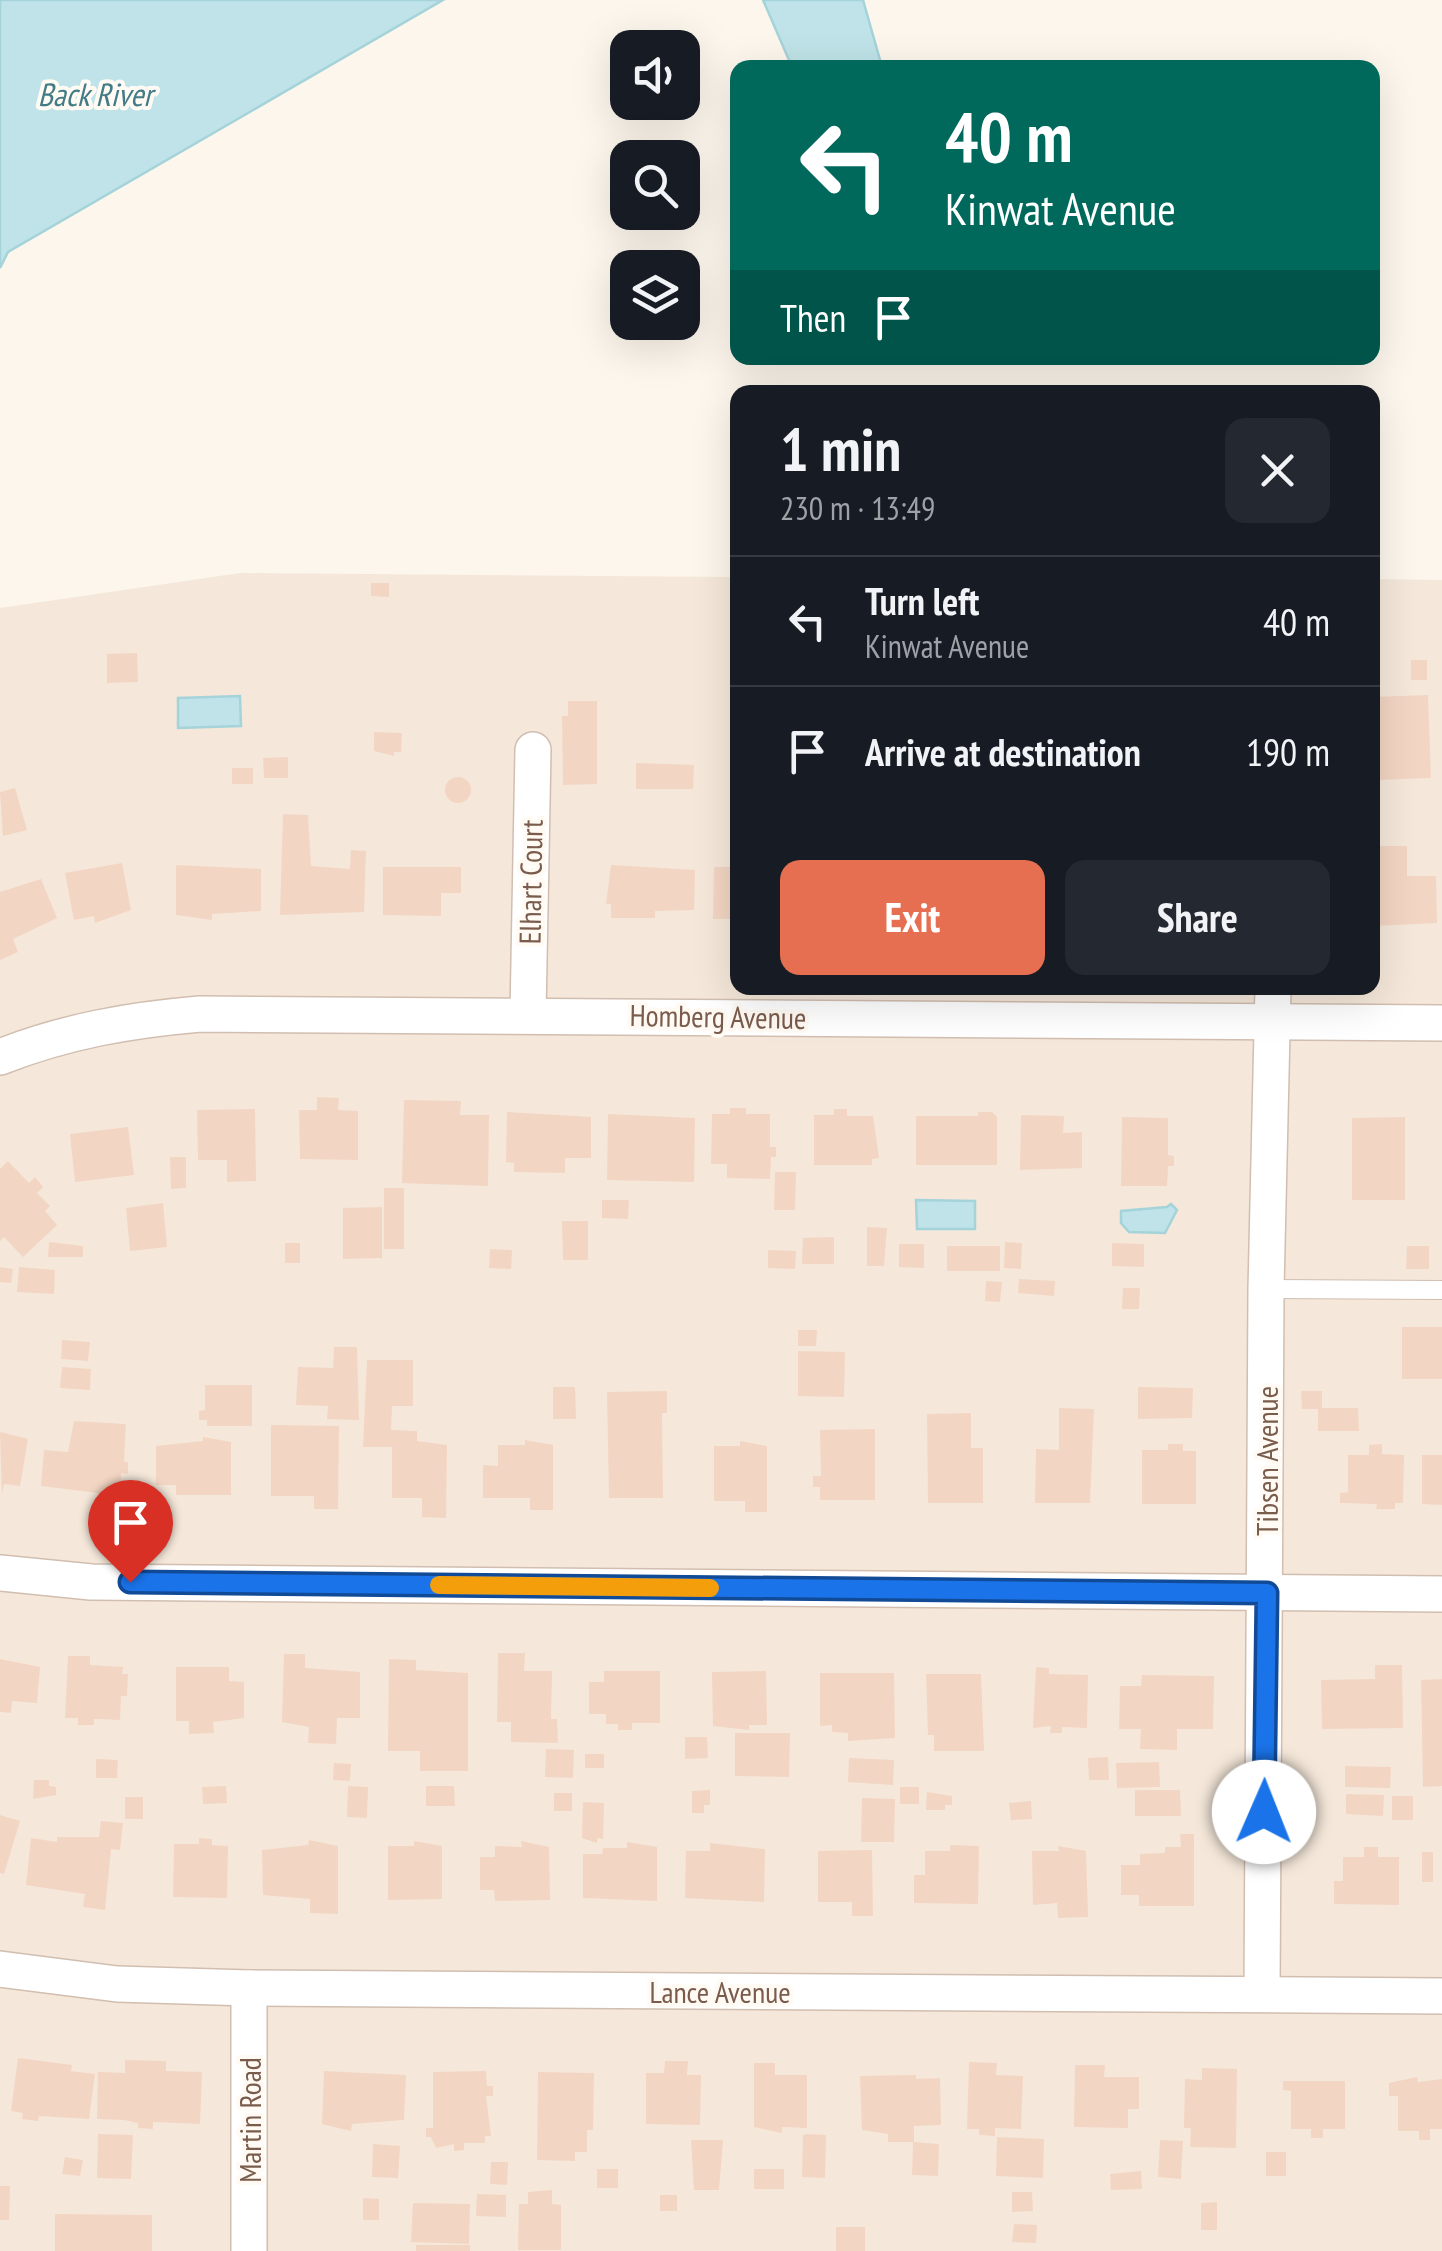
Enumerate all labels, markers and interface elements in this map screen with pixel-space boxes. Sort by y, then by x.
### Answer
map controls [610,30,700,340]
button: sound [610,30,700,120]
water label: Back River [38,73,156,115]
text: 40 m [945,91,1073,181]
icon: left [780,100,910,230]
button: search [610,140,700,230]
text: Kinwat Avenue [945,179,1176,237]
button: layers [610,250,700,340]
icon: arrive [866,290,921,345]
text: Then [780,293,846,342]
text: 1 min [780,410,901,488]
button: close [1225,418,1330,523]
text: 230 m · 13:49 [780,487,935,529]
text: Turn left [865,576,979,625]
icon: left [780,594,835,649]
text: 40 m [1263,597,1330,646]
text: Kinwat Avenue [865,625,1029,667]
icon: arrive [780,724,835,779]
text: Arrive at destination [865,727,1141,776]
text: 190 m [1246,727,1330,776]
street label: Elhart Court [509,819,551,945]
button: Exit [780,860,1045,975]
button: Share [1065,860,1330,975]
street label: Homberg Avenue [629,995,807,1037]
street label: Tibsen Avenue [1247,1386,1286,1536]
pin [88,1480,173,1583]
icon: arrive [103,1495,158,1550]
position arrow [1212,1760,1316,1864]
street label: Lance Avenue [649,1972,791,2011]
street label: Martin Road [230,2057,269,2183]

